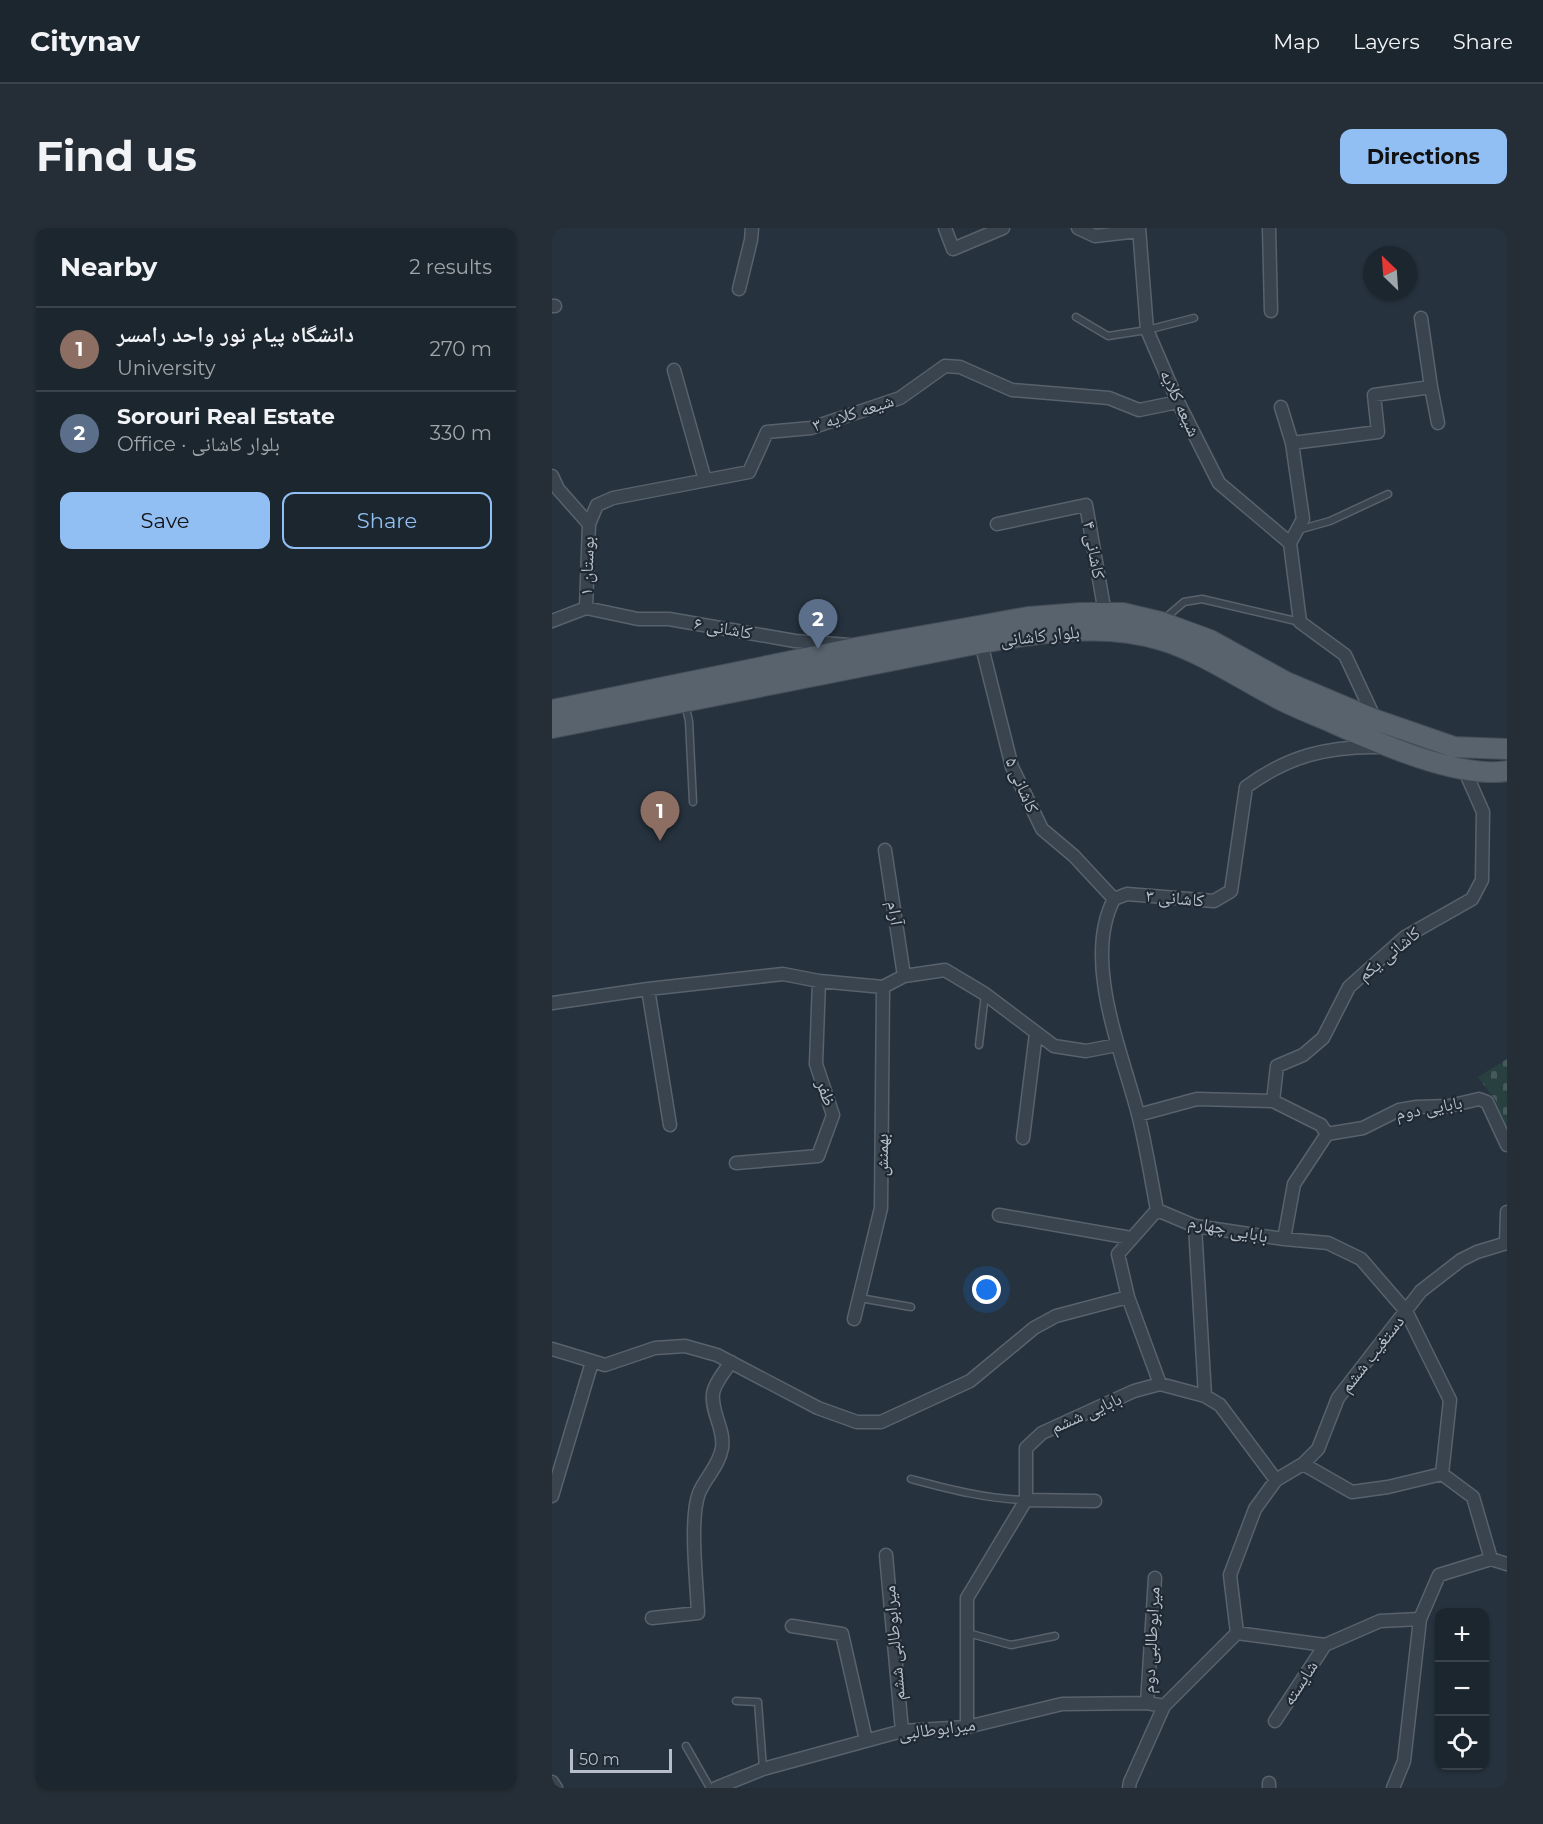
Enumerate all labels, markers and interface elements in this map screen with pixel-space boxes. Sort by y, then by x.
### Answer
text: Citynav [30,24,140,58]
text: Map [1273,29,1320,54]
text: Layers [1353,29,1420,54]
text: Share [1453,29,1513,54]
button: Directions [1340,129,1507,184]
text: Find us [36,130,197,182]
north arrow [1363,246,1417,300]
text: Nearby [60,251,157,283]
text: 2 results [409,255,492,279]
text: دانشگاه پیام نور واحد رامسر [117,321,354,348]
text: 1 [76,337,83,361]
text: 270 m [430,337,492,361]
text: University [117,356,216,380]
street label: شیعه کلایه [1155,366,1205,440]
street label: شیعه کلایه ۳ [810,390,896,436]
text: Sorouri Real Estate [117,403,335,430]
text: 2 [74,421,85,445]
text: 330 m [430,421,492,445]
text: Office · بلوار کاشانی [117,432,280,456]
button: Save [60,492,270,549]
button: Share [282,492,492,549]
street label: کاشانی ۴ [1078,519,1110,581]
street label: بوستان ۱ [575,536,599,596]
pin: 2 [798,600,838,649]
street label: کاشانی ۶ [692,612,754,644]
street label: بلوار کاشانی [999,621,1081,651]
street label: کاشانی ۵ [1000,754,1044,817]
pin: 1 [640,792,680,841]
street label: کاشانی ۳ [1145,884,1206,912]
street label: آرام [881,899,908,927]
street label: کاشانی یکم [1353,922,1426,987]
street label: ظفر [811,1076,841,1109]
street label: بابایی دوم [1394,1091,1464,1126]
street label: بهمنش [871,1134,893,1176]
street label: بابایی چهارم [1186,1210,1270,1249]
your location [972,1275,1001,1304]
street label: دستغیب ششم [1335,1311,1410,1398]
street label: بابایی ششم [1047,1388,1125,1439]
street label: میرابوطالبی ششم [878,1584,911,1701]
street label: میرابوطالبی دوم [1137,1586,1166,1694]
map controls [1435,1608,1489,1770]
button: + [1435,1608,1489,1662]
street label: شایسته [1277,1656,1323,1710]
button: − [1435,1662,1489,1716]
street label: میرابوطالبی [897,1713,977,1745]
button: locate [1435,1716,1489,1770]
scale bar [570,1746,672,1774]
text: 50 m [579,1750,620,1769]

